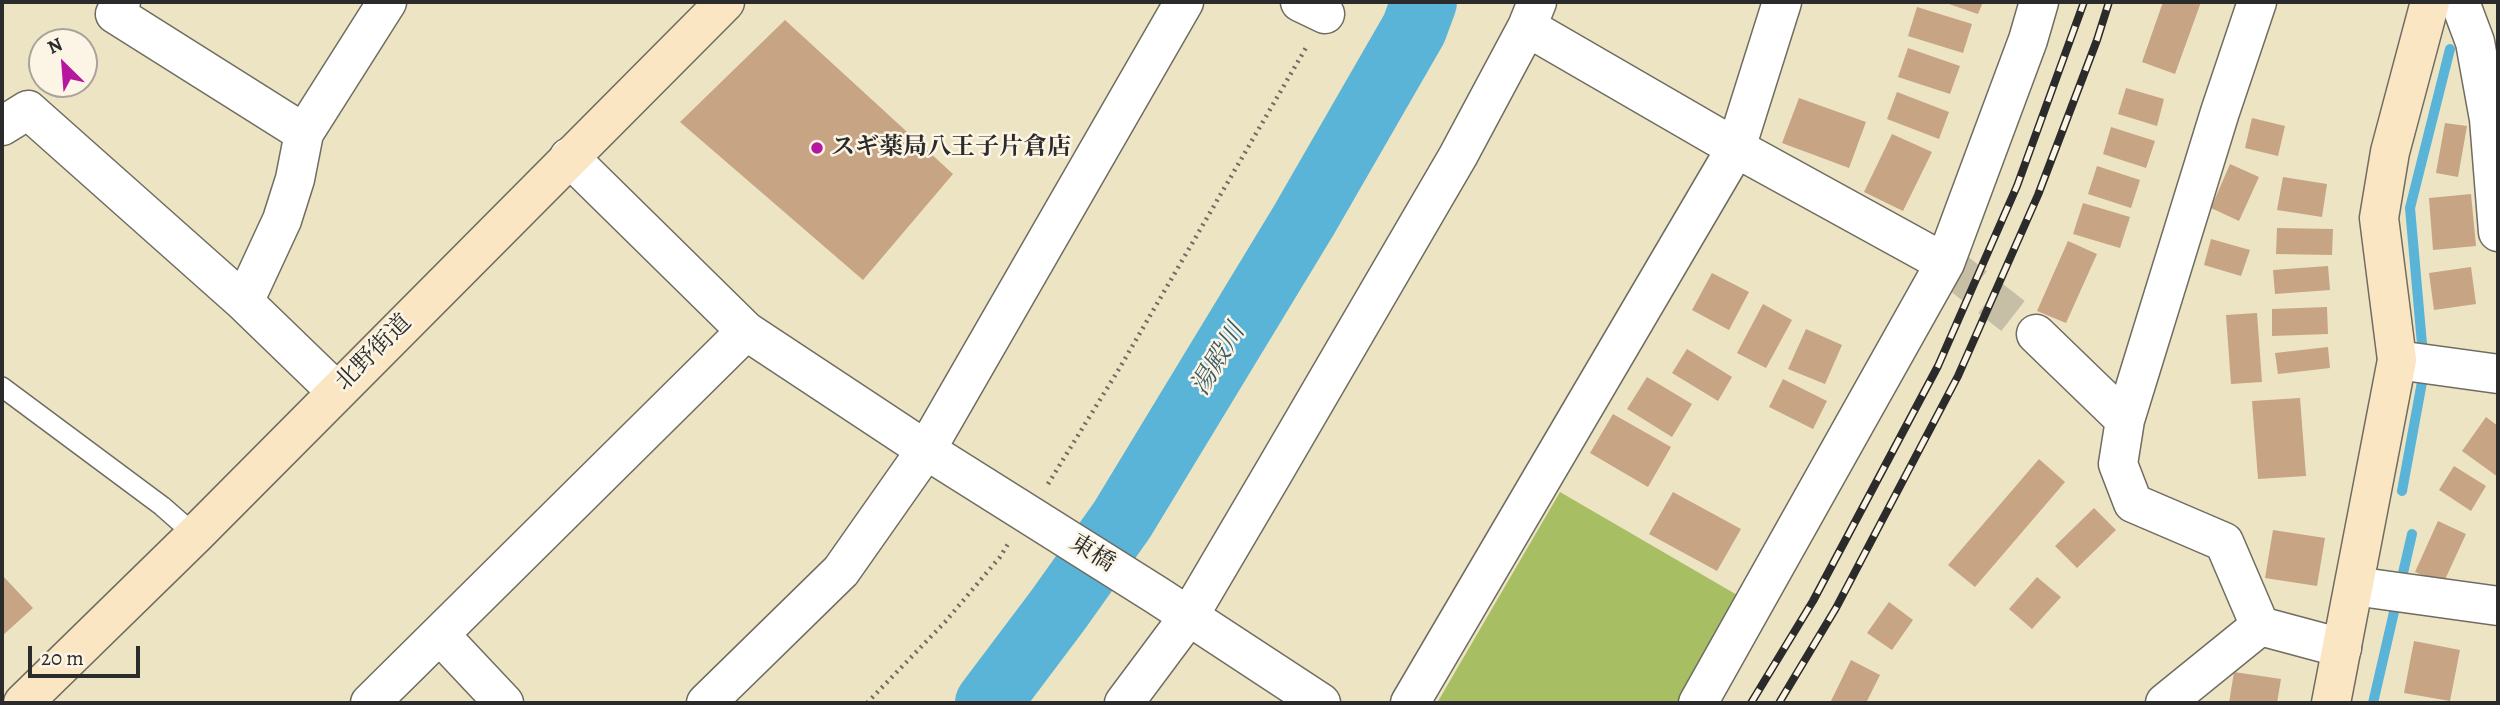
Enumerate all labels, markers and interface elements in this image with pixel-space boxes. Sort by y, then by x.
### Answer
north arrow [28,28,98,98]
text: N [43,31,67,60]
place label: スギ薬局八王子片倉店 [831,134,1071,162]
marker: スギ薬局八王子片倉店 [809,140,825,156]
street label: 北野街道 [330,309,418,397]
water label: 湯殿川 [1186,319,1252,401]
street label: 東橋 [1064,529,1120,579]
scale bar [32,632,144,676]
text: 20 m [41,644,84,672]

